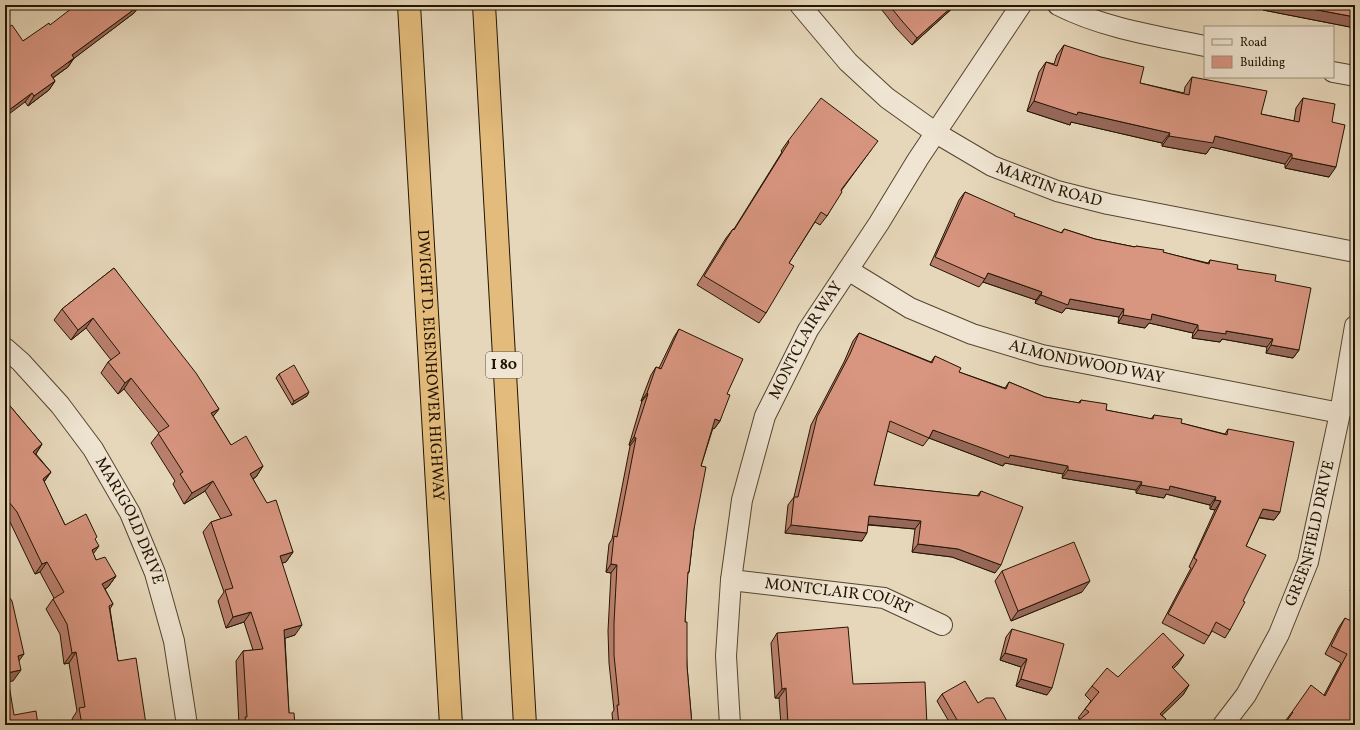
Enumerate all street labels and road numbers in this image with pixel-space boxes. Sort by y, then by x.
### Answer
street label: MARTIN ROAD [992,157,1105,213]
street label: DWIGHT D. EISENHOWER HIGHWAY [411,229,449,502]
street label: MONTCLAIR WAY [764,277,848,403]
street label: ALMONDWOOD WAY [1006,335,1166,390]
road number: I 80 [486,352,522,378]
street label: MARIGOLD DRIVE [89,453,169,587]
street label: GREENFIELD DRIVE [1280,458,1341,610]
street label: MONTCLAIR COURT [763,573,916,621]

